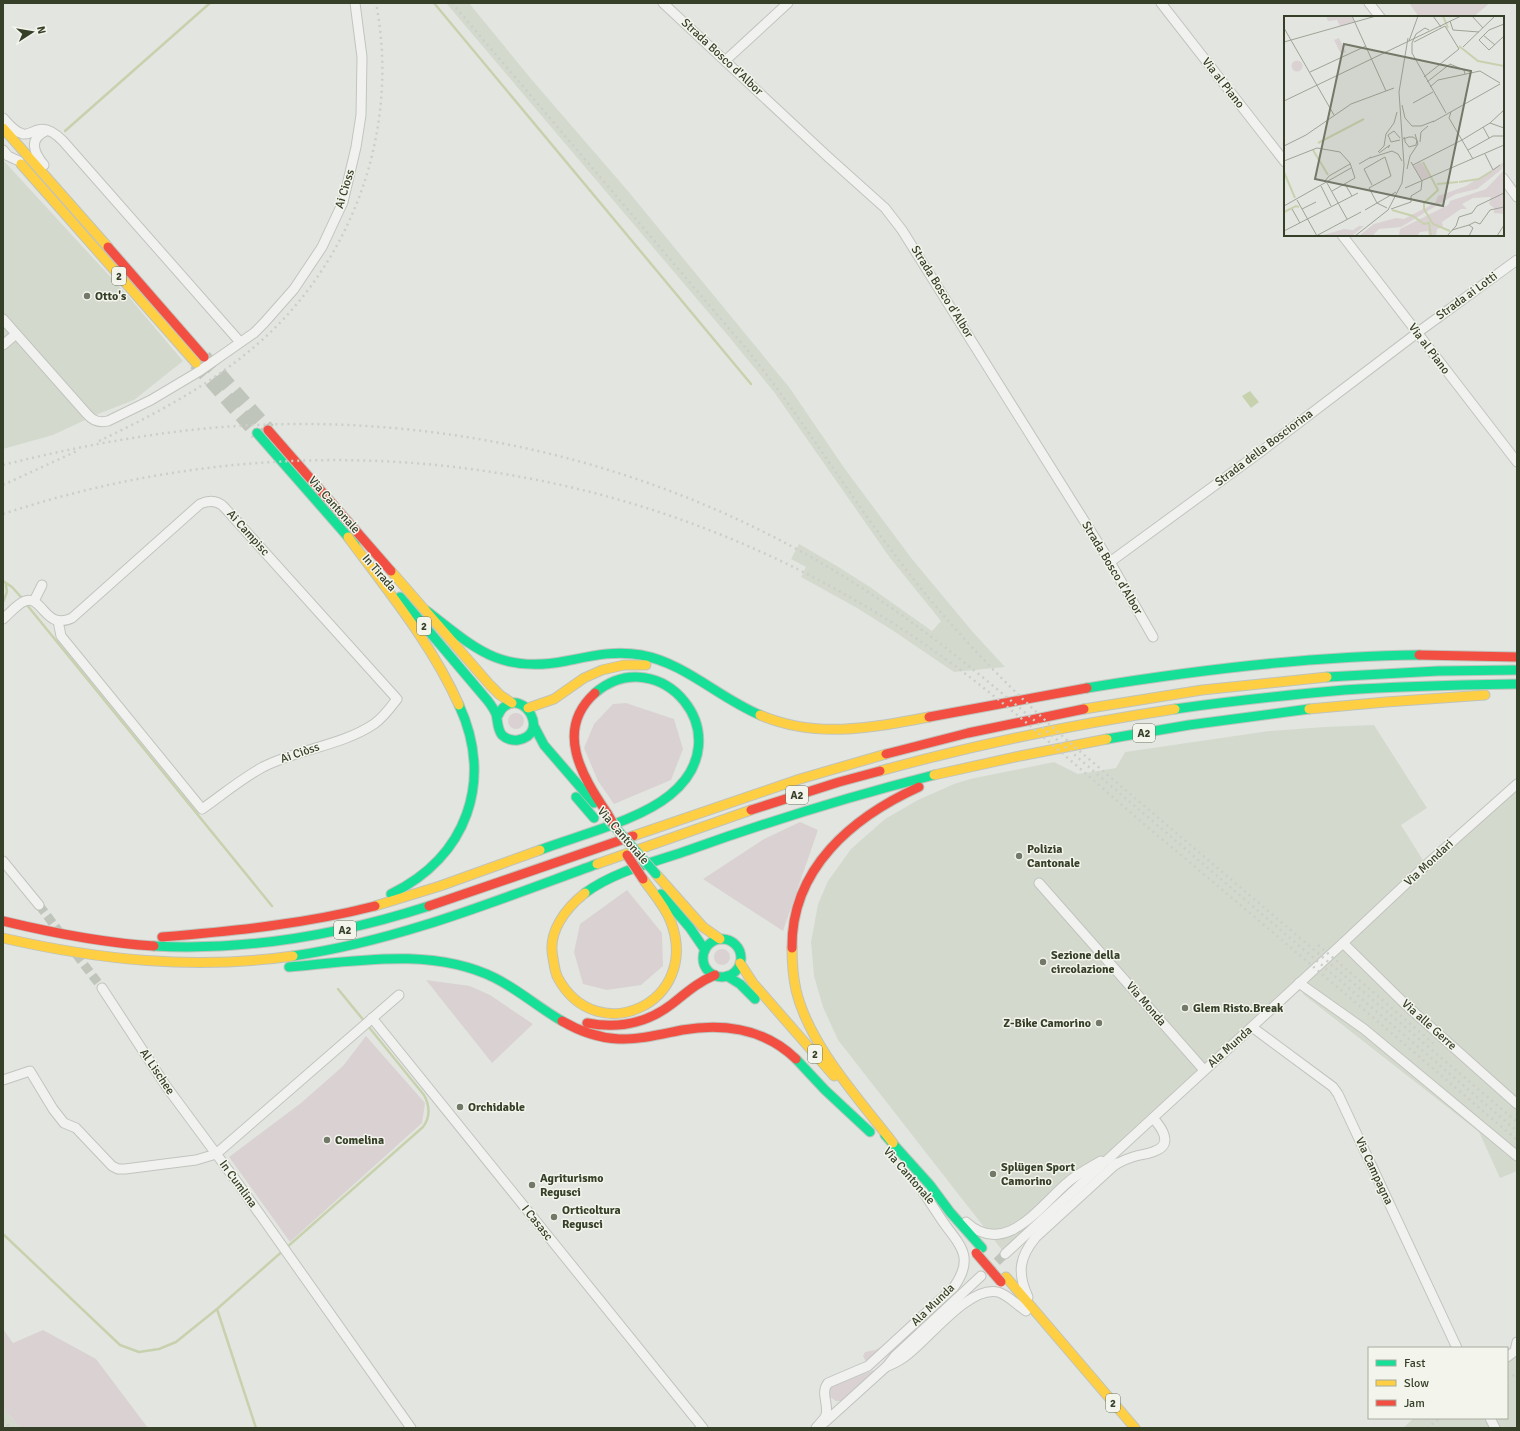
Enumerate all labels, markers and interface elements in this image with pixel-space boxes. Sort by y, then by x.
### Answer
north arrow [12,12,52,52]
street label: Strada Bosco d'Albor [678,15,766,99]
inset map [1284,16,1504,236]
text: N [34,25,48,35]
street label: Via al Piano [1199,55,1247,111]
street label: Ai Cioss [332,167,358,211]
street label: Strada Bosco d'Albor [908,243,977,341]
road number: 2 [112,267,126,285]
street label: Strada ai Lotti [1433,269,1501,323]
place label: Otto's [95,289,127,304]
marker: Otto's [82,291,92,301]
street label: Via al Piano [1405,321,1453,377]
street label: Strada della Bosciorina [1212,406,1316,490]
street label: Via Cantonale [305,473,363,537]
street label: Ai Campisc [224,507,273,559]
street label: Strada Bosco d'Albor [1078,519,1146,618]
street label: In Tirada [359,551,399,595]
road number: 2 [417,617,431,635]
road number: A2 [1133,724,1155,742]
street label: Ai Ciòss [278,739,322,767]
road number: A2 [786,786,808,804]
street label: Via Cantonale [594,804,652,868]
street label: Via Mondari [1401,836,1457,890]
place label: Polizia Cantonale [1027,842,1080,871]
marker: Polizia Cantonale [1014,851,1024,861]
road number: A2 [334,921,356,939]
place label: Sezione della circolazione [1051,948,1120,977]
marker: Sezione della circolazione [1038,957,1048,967]
street label: Via Monda [1123,979,1169,1029]
street label: Via alle Gerre [1398,996,1460,1054]
place label: Glem Risto.Break [1193,1001,1284,1016]
marker: Glem Risto.Break [1180,1003,1190,1013]
place label: Z-Bike Camorino [1003,1016,1091,1031]
marker: Z-Bike Camorino [1094,1018,1104,1028]
street label: Ala Munda [1205,1023,1255,1071]
road number: 2 [808,1045,822,1063]
street label: Al Lischee [136,1046,178,1098]
place label: Orchidable [468,1100,525,1115]
marker: Orchidable [455,1102,465,1112]
place label: Comelina [335,1133,384,1148]
marker: Comelina [322,1135,332,1145]
street label: Via Campagna [1352,1135,1396,1207]
street label: Via Cantonale [880,1144,938,1208]
street label: In Cumlina [216,1157,260,1211]
place label: Splügen Sport Camorino [1001,1160,1076,1189]
marker: Splügen Sport Camorino [988,1169,998,1179]
place label: Agriturismo Regusci [540,1171,603,1200]
marker: Agriturismo Regusci [527,1180,537,1190]
street label: I Casasc [518,1202,556,1244]
place label: Orticoltura Regusci [562,1203,621,1232]
marker: Orticoltura Regusci [549,1212,559,1222]
street label: Ala Munda [908,1281,958,1329]
legend [1368,1347,1508,1419]
text: Fast [1404,1356,1425,1371]
text: Slow [1404,1376,1429,1391]
road number: 2 [1106,1394,1120,1412]
text: Jam [1404,1396,1425,1411]

